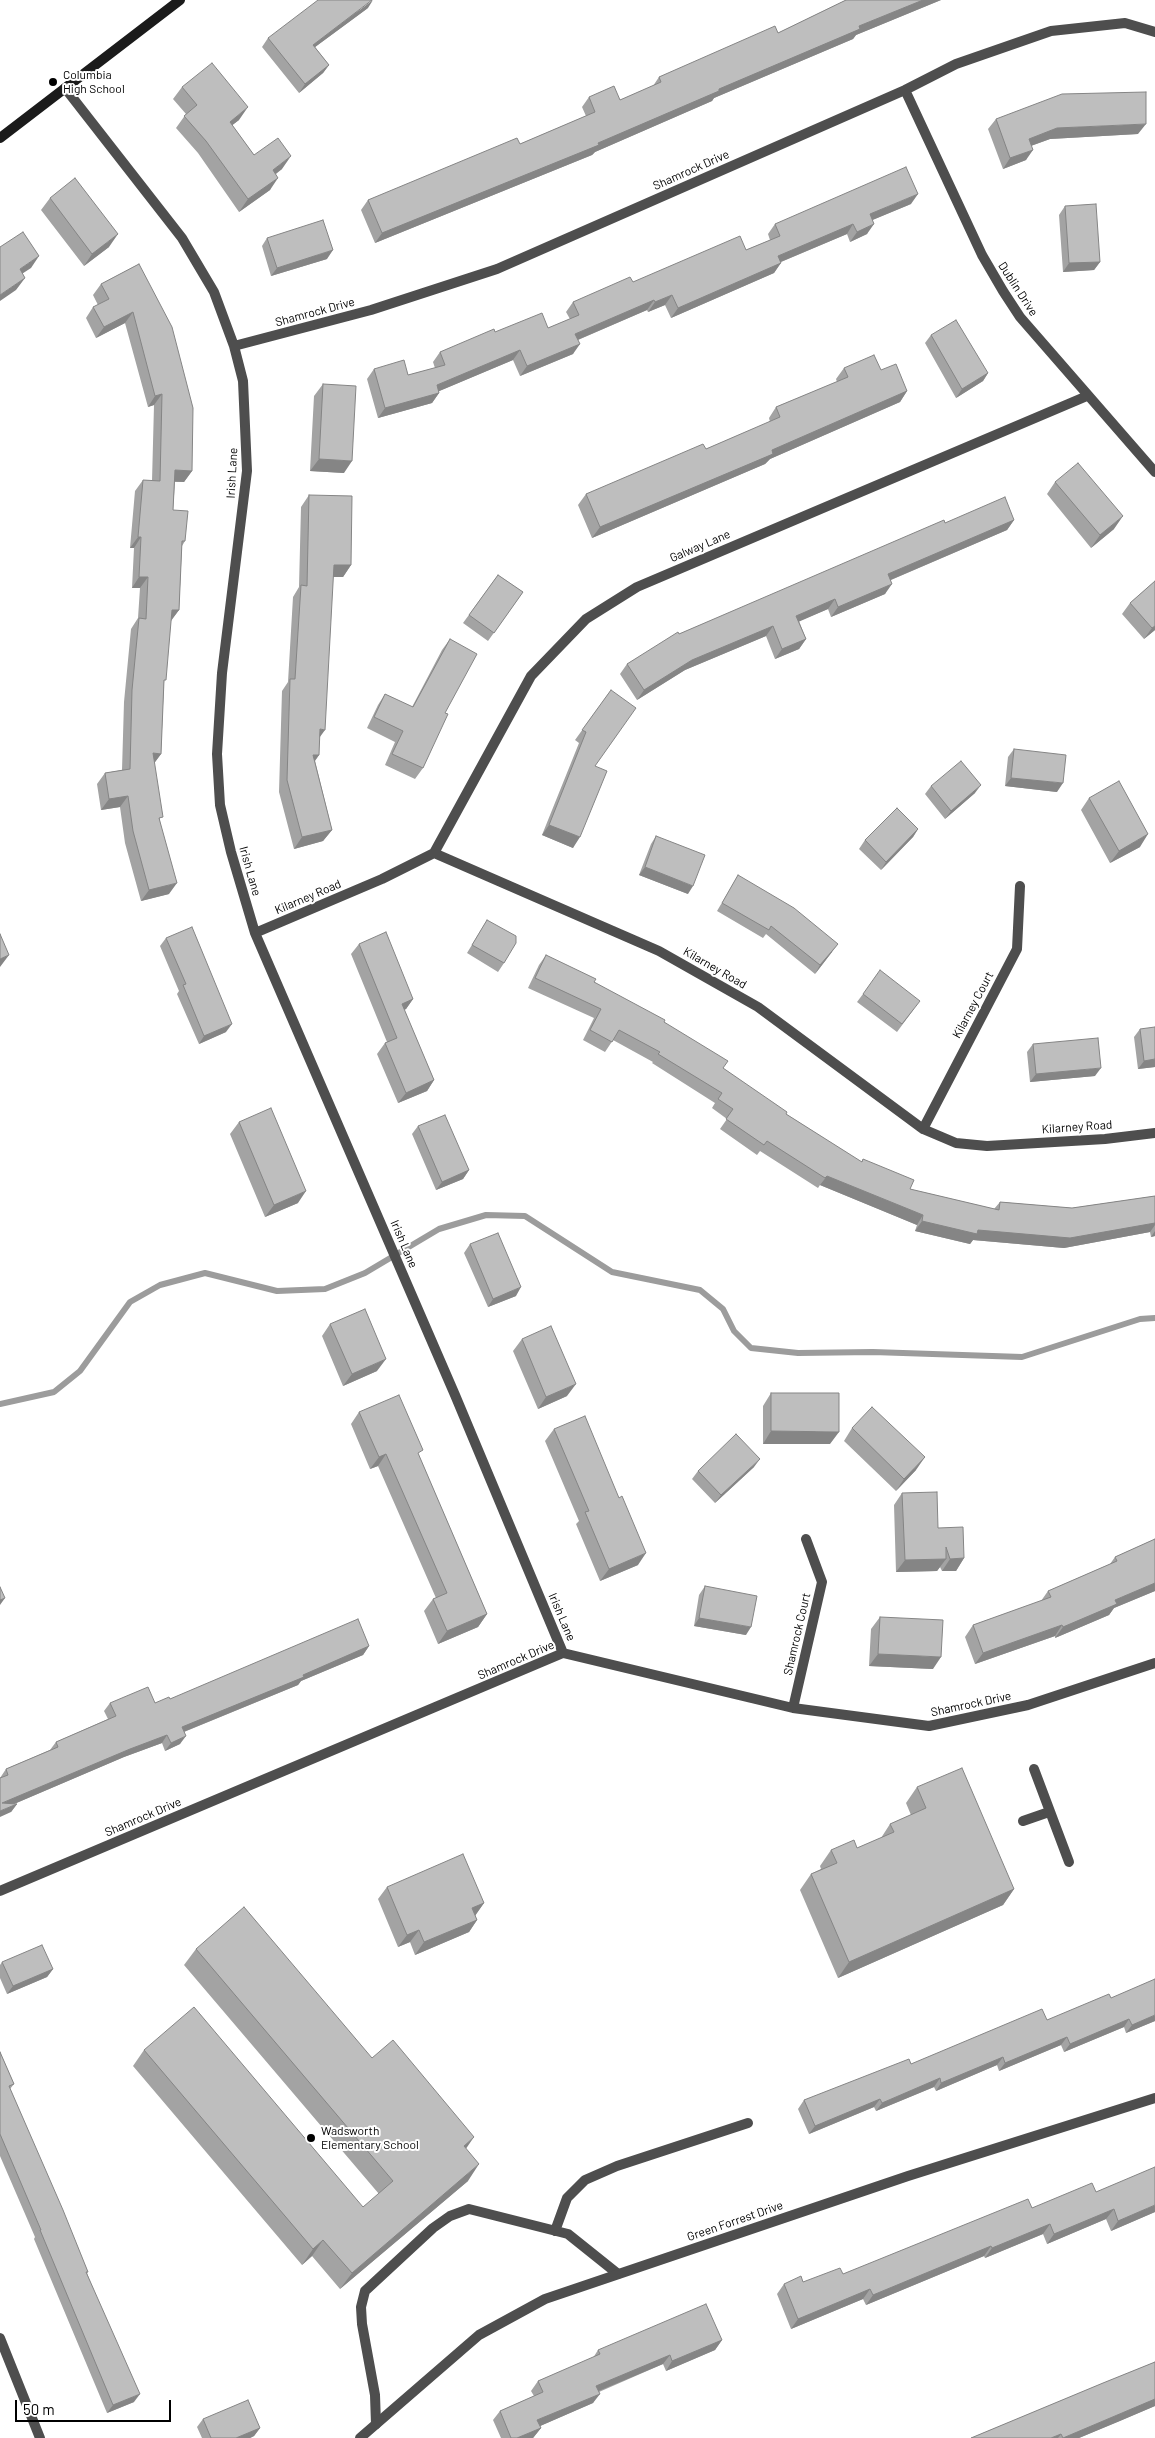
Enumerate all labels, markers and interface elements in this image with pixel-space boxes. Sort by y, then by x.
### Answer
place label: Columbia High School [63,68,125,96]
marker: Columbia High School [47,76,59,88]
street label: Shamrock Drive [651,147,731,193]
street label: Dublin Drive [995,259,1041,319]
street label: Shamrock Drive [274,294,356,330]
street label: Irish Lane [223,447,241,499]
street label: Galway Lane [668,527,732,565]
street label: Irish Lane [236,845,264,897]
street label: Kilarney Road [273,877,343,917]
street label: Kilarney Road [681,944,749,992]
street label: Kilarney Court [949,969,997,1041]
street label: Kilarney Road [1041,1117,1113,1137]
street label: Irish Lane [387,1218,421,1270]
street label: Irish Lane [545,1591,579,1643]
street label: Shamrock Court [781,1591,813,1677]
street label: Shamrock Drive [476,1637,556,1683]
street label: Shamrock Drive [930,1688,1012,1720]
street label: Shamrock Drive [103,1794,183,1840]
place label: Wadsworth Elementary School [321,2124,419,2152]
marker: Wadsworth Elementary School [305,2132,317,2144]
street label: Green Forrest Drive [685,2198,785,2244]
scale bar [18,2390,174,2422]
text: 50 m [23,2400,55,2418]

